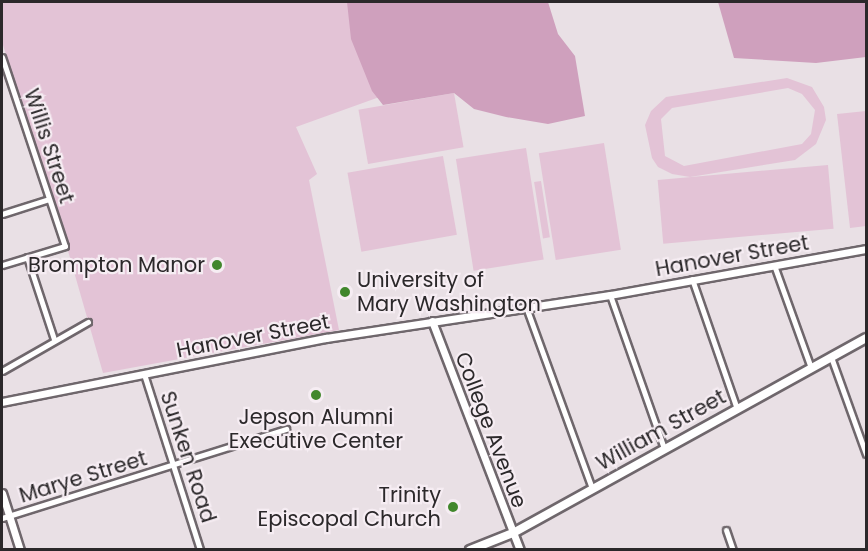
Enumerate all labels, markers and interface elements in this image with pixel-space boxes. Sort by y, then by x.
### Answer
street label: Willis Street [19,85,79,207]
street label: Hanover Street [653,230,811,282]
place label: Brompton Manor [28,252,205,278]
marker: Brompton Manor [210,258,224,272]
place label: University of Mary Washington [357,267,541,317]
marker: University of Mary Washington [338,285,352,299]
street label: Hanover Street [174,309,332,363]
street label: College Avenue [450,349,532,511]
street label: William Street [592,384,730,476]
street label: Sunken Road [155,388,221,526]
marker: Jepson Alumni Executive Center [309,388,323,402]
place label: Jepson Alumni Executive Center [229,404,403,454]
street label: Marye Street [16,446,150,508]
place label: Trinity Episcopal Church [257,482,441,532]
marker: Trinity Episcopal Church [446,500,460,514]

